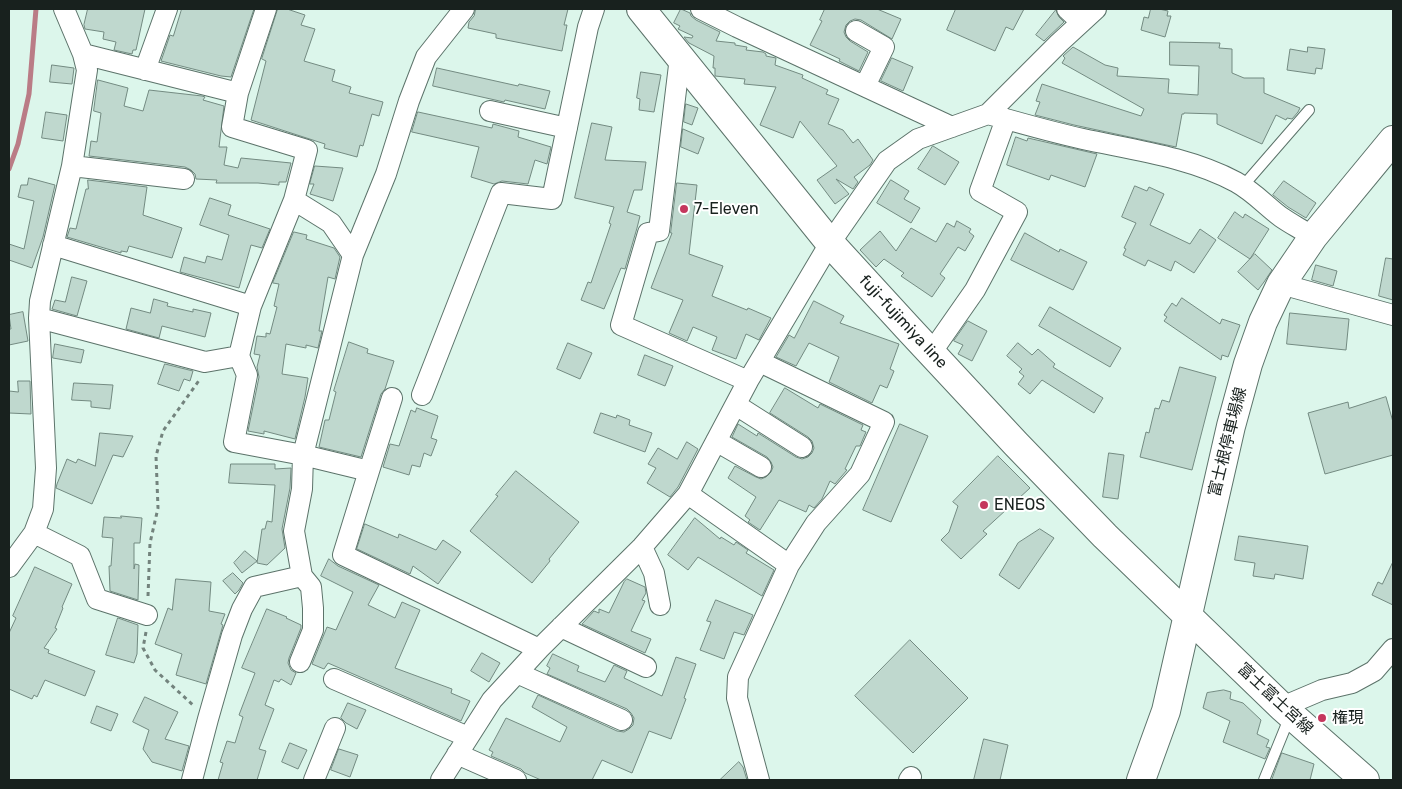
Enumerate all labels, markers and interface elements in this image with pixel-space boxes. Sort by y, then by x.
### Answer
place label: 7-Eleven [694,199,759,219]
marker: 7-Eleven [678,203,690,215]
street label: fuji-fujimiya line [855,271,951,373]
street label: 富士根停車場線 [1205,385,1251,499]
place label: ENEOS [994,495,1045,515]
marker: ENEOS [978,499,990,511]
street label: 富士富士宮線 [1233,659,1317,739]
place label: 権現 [1332,708,1364,728]
marker: 権現 [1316,712,1328,724]

